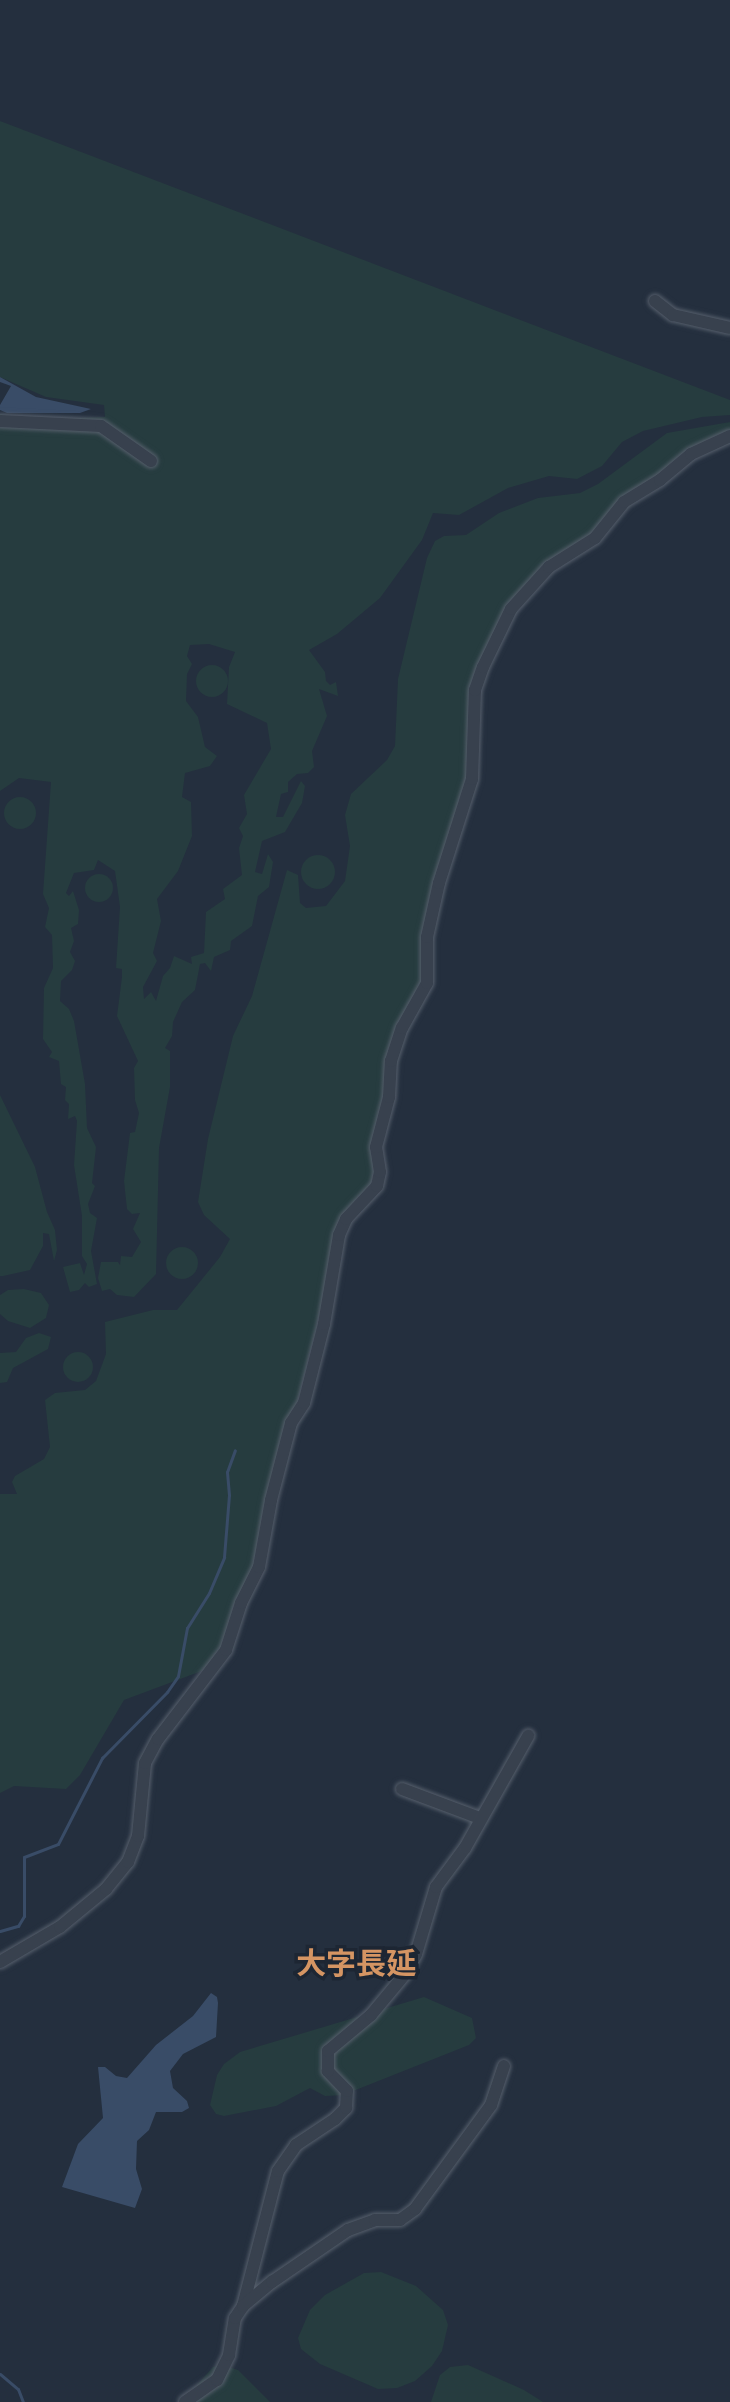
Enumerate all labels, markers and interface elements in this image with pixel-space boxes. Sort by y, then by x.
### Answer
district label: 大字長延 [296,1945,416,1981]

